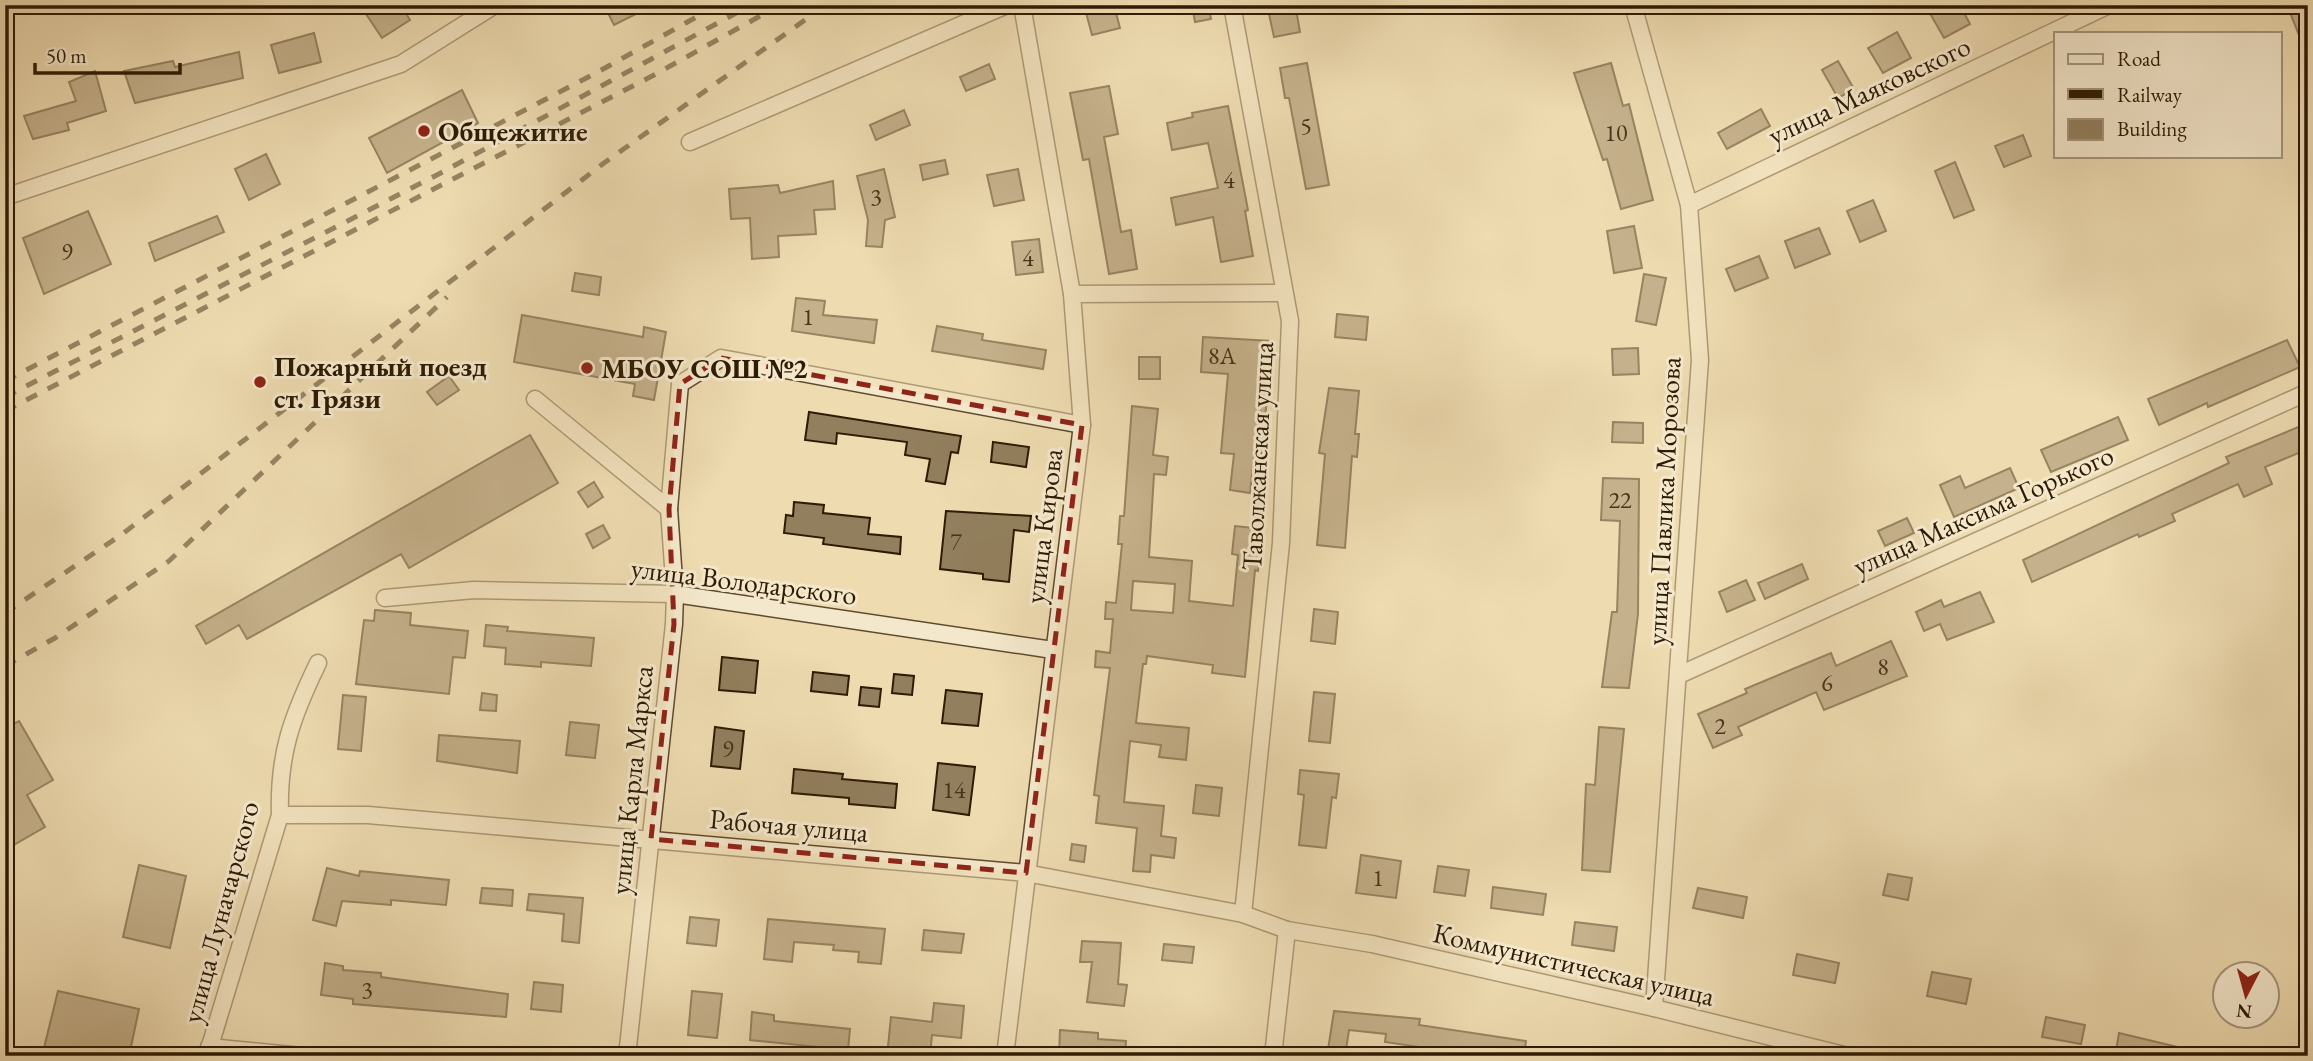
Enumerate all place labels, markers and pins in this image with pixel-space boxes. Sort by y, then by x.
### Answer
place label: Общежитие [438,113,588,149]
marker: Общежитие [416,123,432,139]
place label: Пожарный поезд ст. Грязи [274,348,487,416]
place label: МБОУ СОШ №2 [601,350,808,386]
marker: МБОУ СОШ №2 [579,360,595,376]
marker: Пожарный поезд ст. Грязи [252,374,268,390]

